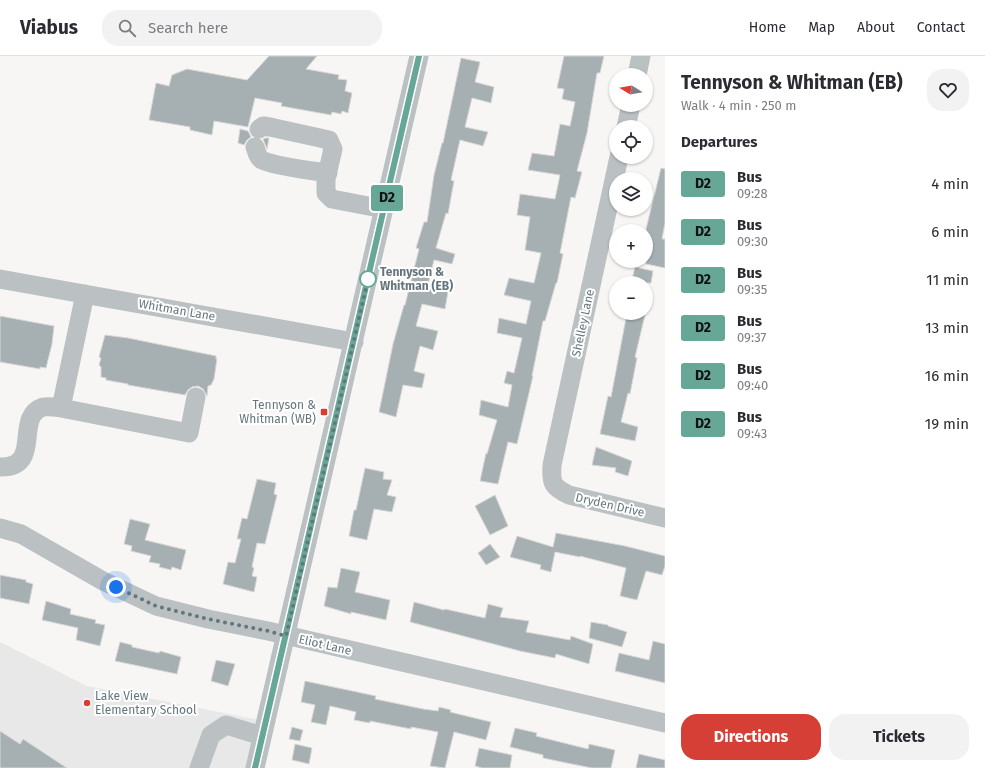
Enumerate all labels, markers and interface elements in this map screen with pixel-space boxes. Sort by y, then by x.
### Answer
search box [102,10,382,46]
text: Viabus [20,16,78,39]
icon: search [116,17,138,39]
text: Search here [148,19,228,37]
text: Home [749,19,786,36]
text: Map [808,19,835,36]
text: About [857,19,895,36]
text: Contact [917,19,965,36]
north arrow [609,68,653,112]
map controls [609,68,653,320]
button: heart [927,69,969,111]
text: Tennyson & Whitman (EB) [681,71,903,94]
text: Walk · 4 min · 250 m [681,98,796,113]
button: locate [609,120,653,164]
text: Departures [681,133,758,151]
text: Bus [737,168,762,186]
button: layers [609,172,653,216]
text: D2 [695,175,711,192]
text: 4 min [931,175,969,193]
line badge: D2 [369,185,405,211]
text: 09:28 [737,186,768,201]
text: D2 [379,189,395,206]
text: Bus [737,216,762,234]
text: D2 [695,223,711,240]
text: 6 min [931,223,969,241]
button: + [609,224,653,268]
text: 09:30 [737,234,768,249]
text: Bus [737,264,762,282]
place label: Tennyson & Whitman (EB) [380,265,453,293]
marker: Tennyson & Whitman (EB) [359,270,377,288]
text: D2 [695,271,711,288]
text: 11 min [926,271,969,289]
button: − [609,276,653,320]
text: 09:35 [737,282,767,297]
street label: Shelley Lane [569,288,597,358]
street label: Whitman Lane [138,296,216,324]
text: Bus [737,312,762,330]
text: D2 [695,319,711,336]
text: 13 min [925,319,969,337]
text: 09:37 [737,330,766,345]
text: Bus [737,360,762,378]
text: D2 [695,367,711,384]
text: 16 min [925,367,969,385]
text: 09:40 [737,378,768,393]
place label: Tennyson & Whitman (WB) [239,398,316,426]
marker: Tennyson & Whitman (WB) [319,407,329,417]
text: Bus [737,408,762,426]
text: D2 [695,415,711,432]
text: 19 min [925,415,969,433]
text: 09:43 [737,426,767,441]
street label: Dryden Drive [574,490,646,520]
your location [106,577,126,597]
street label: Eliot Lane [297,632,353,658]
place label: Lake View Elementary School [95,689,197,717]
marker: Lake View Elementary School [82,698,92,708]
button: Directions [681,714,821,760]
button: Tickets [829,714,969,760]

